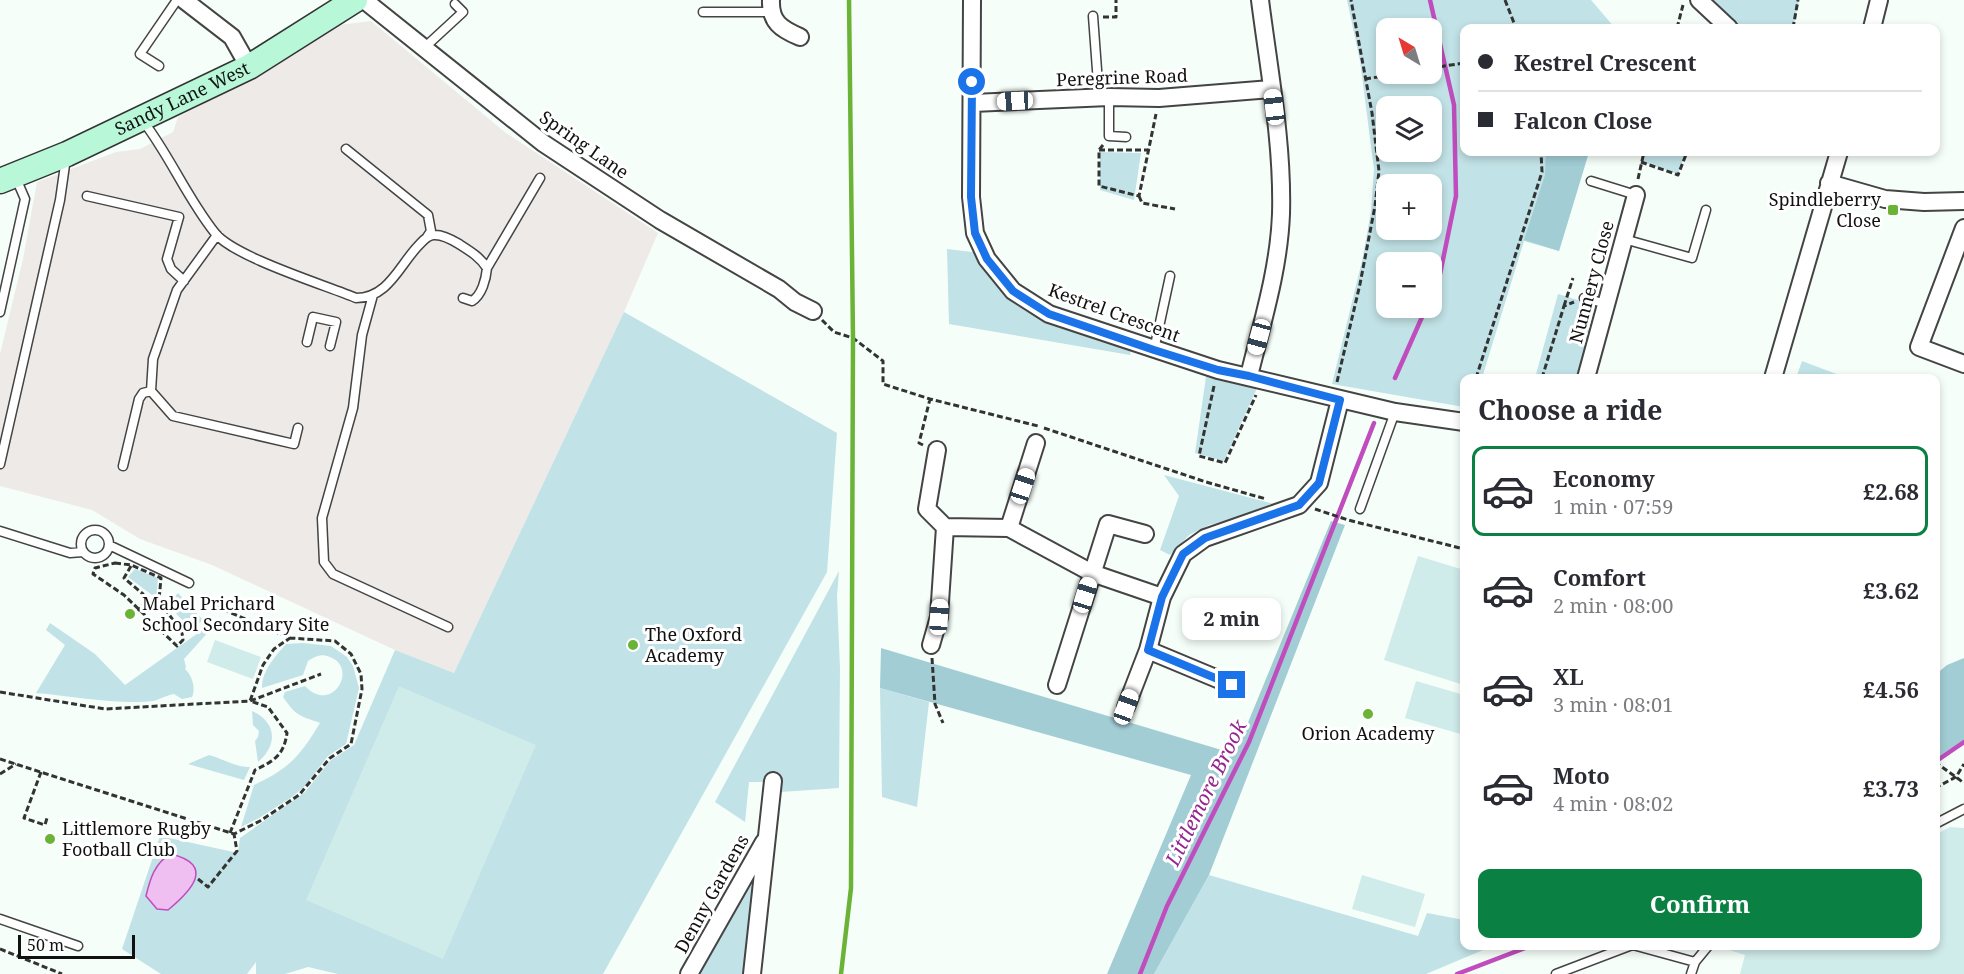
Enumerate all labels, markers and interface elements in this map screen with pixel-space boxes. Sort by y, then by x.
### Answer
north arrow [1376,18,1442,84]
map controls [1376,18,1442,318]
text: Kestrel Crescent [1514,47,1697,77]
street label: Sandy Lane West [110,56,253,140]
street label: Peregrine Road [1056,63,1188,91]
route start [958,68,985,95]
car [1263,88,1285,126]
car [997,91,1033,111]
button: layers [1376,96,1442,162]
street label: Spring Lane [535,105,634,184]
text: Falcon Close [1514,105,1652,135]
button: + [1376,174,1442,240]
place label: Spindleberry Close [1769,187,1882,232]
marker: Spindleberry Close [1886,203,1900,217]
street label: Nunnery Close [1563,218,1619,346]
button: − [1376,252,1442,318]
street label: Kestrel Crescent [1045,277,1183,347]
car [1246,317,1272,357]
text: Choose a ride [1478,391,1663,428]
text: Economy [1553,463,1655,493]
icon: car [1481,464,1535,518]
car [1009,466,1037,506]
text: £2.68 [1863,476,1919,506]
text: 1 min · 07:59 [1553,493,1673,520]
text: Comfort [1553,562,1646,592]
icon: car [1481,563,1535,617]
car [1071,575,1099,615]
text: £3.62 [1863,575,1919,605]
place label: Mabel Prichard School Secondary Site [142,591,329,636]
text: 2 min · 08:00 [1553,592,1673,619]
car [929,598,949,636]
callout: 2 min [1182,598,1282,640]
text: 2 min [1203,605,1260,632]
marker: Mabel Prichard School Secondary Site [123,607,137,621]
place label: The Oxford Academy [645,622,742,667]
marker: The Oxford Academy [626,638,640,652]
text: XL [1553,661,1584,691]
icon: car [1481,662,1535,716]
route end [1218,671,1245,698]
text: £4.56 [1863,674,1919,704]
car [1111,687,1141,727]
text: 3 min · 08:01 [1553,691,1673,718]
marker: Orion Academy [1361,707,1375,721]
water label: Littlemore Brook [1158,715,1253,871]
place label: Orion Academy [1301,721,1435,745]
text: Moto [1553,760,1610,790]
icon: car [1481,761,1535,815]
text: £3.73 [1863,773,1919,803]
text: 4 min · 08:02 [1553,790,1673,817]
place label: Littlemore Rugby Football Club [62,816,212,861]
street label: Denny Gardens [669,830,754,957]
marker: Littlemore Rugby Football Club [43,832,57,846]
button: Confirm [1478,869,1922,938]
scale bar [18,932,135,960]
text: 50 m [27,934,64,956]

